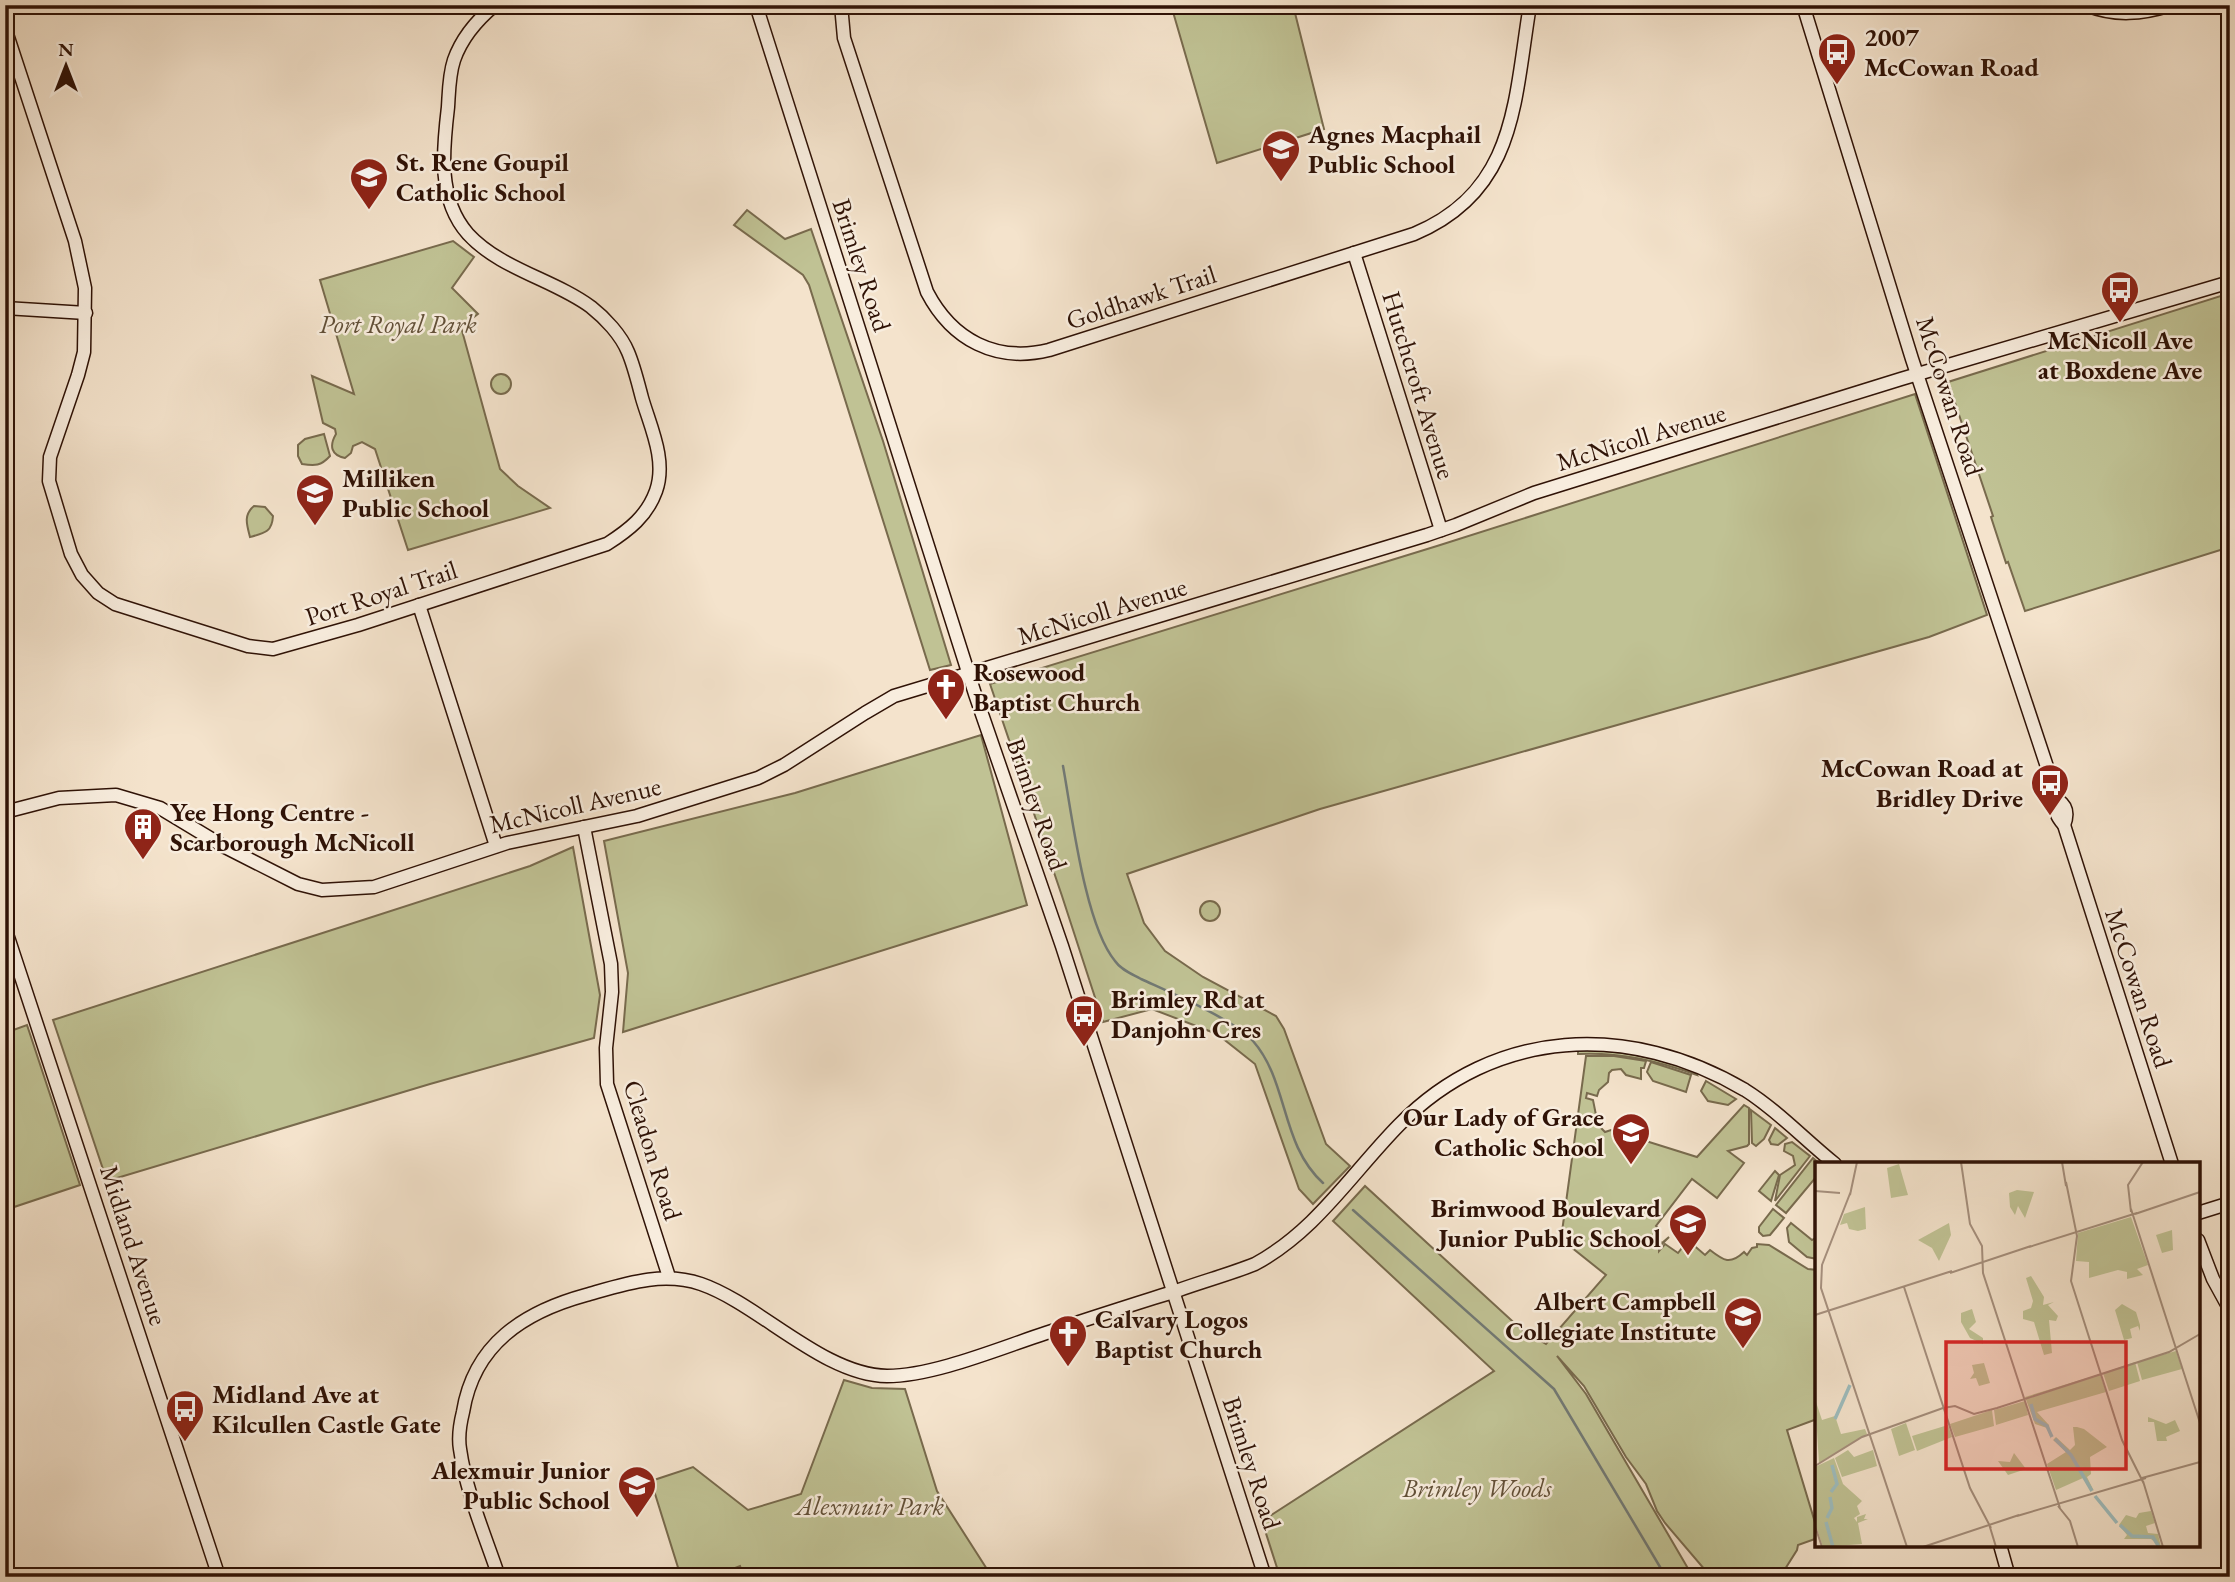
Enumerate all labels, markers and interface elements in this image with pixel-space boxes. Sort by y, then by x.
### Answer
place label: 2007 McCowan Road [1864,20,2039,84]
bus stop icon: 2007 McCowan Road [1816,31,1858,86]
north arrow [32,32,102,102]
text: N [58,37,74,62]
place label: Agnes Macphail Public School [1307,117,1481,181]
school or university icon: Agnes Macphail Public School [1260,128,1302,183]
place label: St. Rene Goupil Catholic School [396,145,569,209]
school or university icon: St. Rene Goupil Catholic School [348,156,390,211]
street label: Brimley Road [825,194,900,337]
street label: Goldhawk Trail [1062,257,1220,337]
bus stop icon: McNicoll Ave at Boxdene Ave [2099,269,2141,324]
street label: Hutchcroft Avenue [1374,287,1464,483]
park label: Port Royal Park [319,307,477,341]
street label: McCowan Road [1908,312,1992,481]
place label: McNicoll Ave at Boxdene Ave [2038,323,2202,387]
street label: McNicoll Avenue [1552,395,1730,479]
place label: Milliken Public School [342,461,489,525]
school or university icon: Milliken Public School [294,472,336,527]
street label: Port Royal Trail [301,552,461,634]
street label: McNicoll Avenue [1013,569,1191,653]
place label: Rosewood Baptist Church [973,655,1141,719]
church icon: Rosewood Baptist Church [925,666,967,721]
street label: Brimley Road [998,733,1076,876]
place label: McCowan Road at Bridley Drive [1821,751,2023,815]
bus stop icon: McCowan Road at Bridley Drive [2029,762,2071,817]
street label: McNicoll Avenue [486,769,664,841]
place label: Yee Hong Centre - Scarborough McNicoll [170,795,415,859]
building icon: Yee Hong Centre - Scarborough McNicoll [122,806,164,861]
street label: McCowan Road [2097,904,2181,1073]
place label: Brimley Rd at Danjohn Cres [1111,982,1265,1046]
bus stop icon: Brimley Rd at Danjohn Cres [1063,993,1105,1048]
street label: Cleadon Road [616,1076,691,1225]
place label: Our Lady of Grace Catholic School [1403,1100,1604,1164]
school or university icon: Our Lady of Grace Catholic School [1610,1111,1652,1166]
street label: Midland Avenue [92,1161,176,1329]
inset map [1815,1162,2200,1547]
place label: Brimwood Boulevard Junior Public School [1431,1191,1662,1255]
school or university icon: Brimwood Boulevard Junior Public School [1667,1202,1709,1257]
place label: Albert Campbell Collegiate Institute [1505,1284,1716,1348]
school or university icon: Albert Campbell Collegiate Institute [1722,1295,1764,1350]
place label: Calvary Logos Baptist Church [1095,1302,1263,1366]
church icon: Calvary Logos Baptist Church [1047,1313,1089,1368]
place label: Midland Ave at Kilcullen Castle Gate [212,1377,441,1441]
bus stop icon: Midland Ave at Kilcullen Castle Gate [164,1388,206,1443]
street label: Brimley Road [1215,1392,1290,1535]
place label: Alexmuir Junior Public School [430,1453,610,1517]
school or university icon: Alexmuir Junior Public School [616,1464,658,1519]
park label: Brimley Woods [1401,1471,1552,1505]
park label: Alexmuir Park [794,1489,944,1523]

